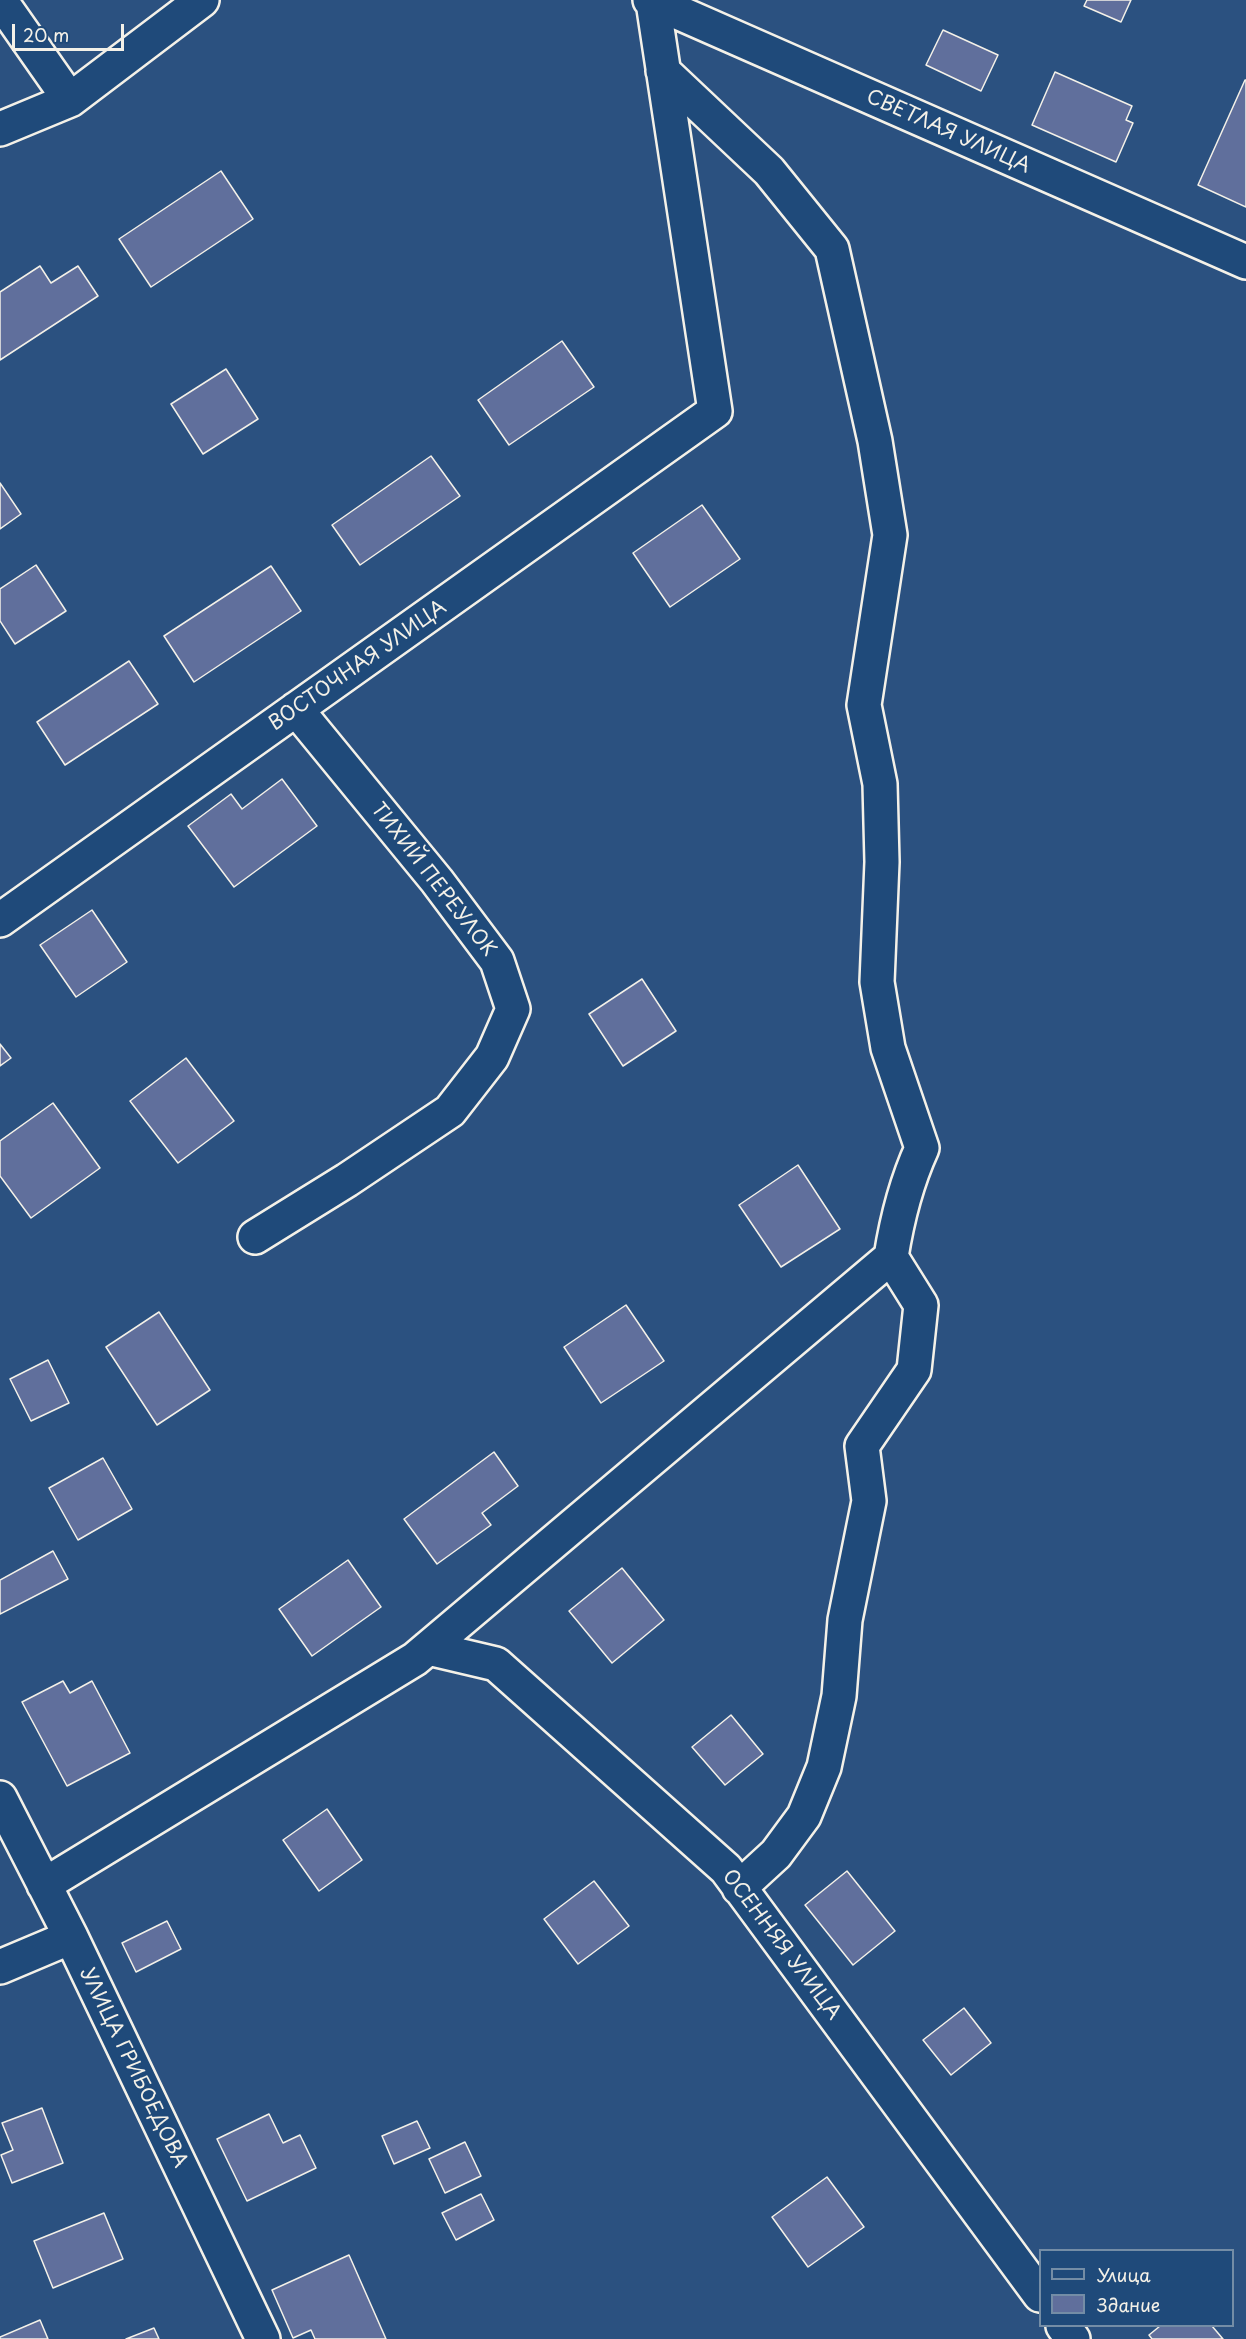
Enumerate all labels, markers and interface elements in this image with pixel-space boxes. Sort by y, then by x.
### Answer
scale bar [15,12,128,50]
text: 20 m [23,21,69,48]
street label: СВЕТЛАЯ УЛИЦА [862,85,1034,179]
street label: ВОСТОЧНАЯ УЛИЦА [265,596,451,736]
street label: ТИХИЙ ПЕРЕУЛОК [366,798,500,962]
street label: ОСЕННЯЯ УЛИЦА [717,1865,845,2025]
street label: УЛИЦА ГРИБОЕДОВА [74,1964,192,2172]
legend [1039,2249,1234,2327]
text: Улица [1097,2261,1151,2288]
text: Здание [1097,2291,1160,2318]

